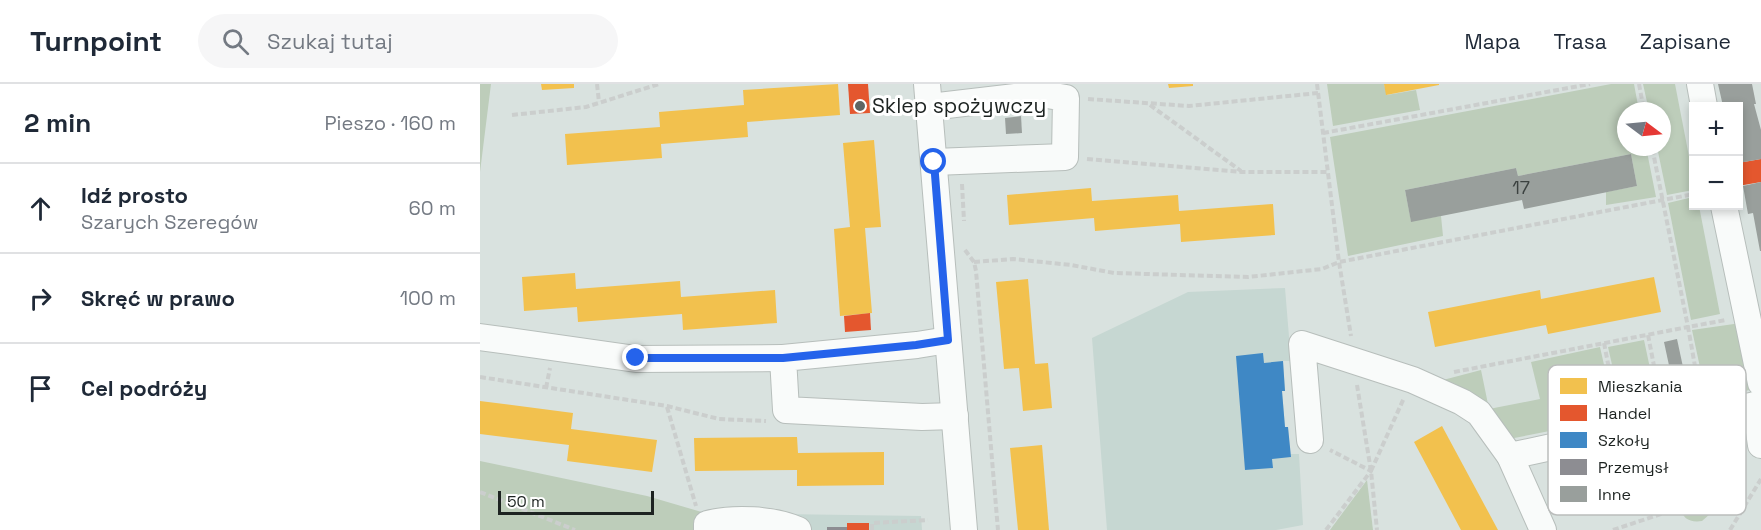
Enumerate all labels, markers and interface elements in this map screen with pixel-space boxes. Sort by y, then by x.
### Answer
search box [198,14,618,68]
text: Turnpoint [30,23,162,59]
icon: search [219,25,252,58]
text: Szukaj tutaj [267,27,393,55]
text: Mapa [1465,28,1520,55]
text: Trasa [1553,28,1607,55]
text: Zapisane [1640,28,1731,55]
place label: Sklep spożywczy [872,92,1046,119]
marker: Sklep spożywczy [853,99,867,113]
north arrow [1617,102,1671,156]
map controls [1689,102,1743,210]
button: + [1689,102,1743,156]
text: 2 min [24,106,91,140]
text: Pieszo · 160 m [325,110,456,136]
route start [920,148,946,174]
button: − [1689,156,1743,210]
house number: 17 [1512,176,1530,199]
text: Idź prosto [81,181,188,209]
icon: ahead [24,192,57,225]
text: 60 m [409,195,456,221]
text: Szarych Szeregów [81,209,258,235]
icon: right [24,282,57,315]
text: Skręć w prawo [81,284,235,312]
text: 100 m [400,285,456,311]
route end [622,344,648,370]
legend [1548,365,1746,515]
icon: arrive [24,372,57,405]
text: Cel podróży [81,374,207,402]
text: Mieszkania [1598,376,1683,397]
text: Handel [1598,403,1651,424]
text: Szkoły [1598,430,1650,451]
text: Przemysł [1598,457,1669,478]
text: Inne [1598,484,1631,505]
scale bar [498,488,654,516]
text: 50 m [507,491,545,512]

